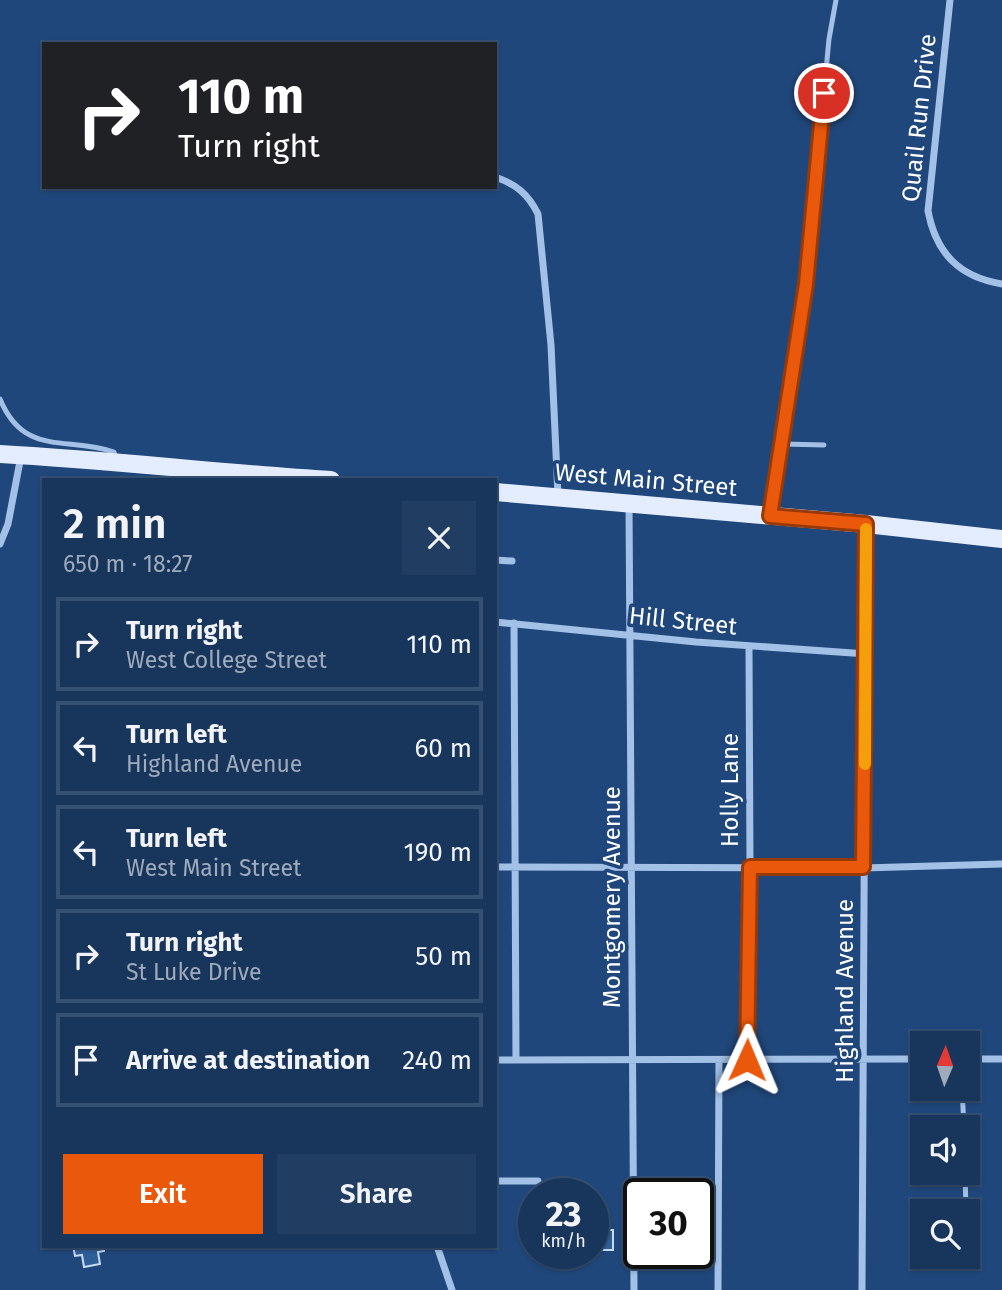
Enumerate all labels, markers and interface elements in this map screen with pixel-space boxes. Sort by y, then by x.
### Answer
street label: Quail Run Drive [896,33,942,203]
pin [794,63,854,123]
text: 110 m [178,67,304,126]
icon: right [63,70,154,161]
icon: arrive [805,74,843,112]
text: Turn right [178,127,320,165]
street label: West Main Street [554,458,739,502]
text: 2 min [63,499,167,549]
button: close [402,501,476,575]
text: 650 m · 18:27 [63,550,193,578]
street label: Hill Street [628,601,739,641]
text: Turn right [126,615,243,646]
icon: right [67,625,105,663]
text: 110 m [406,629,472,660]
text: West College Street [126,646,327,674]
text: Turn left [126,719,227,750]
icon: left [67,729,105,767]
text: 60 m [414,733,472,764]
street label: Holly Lane [716,733,744,847]
text: Highland Avenue [126,750,302,778]
street label: Montgomery Avenue [598,786,626,1008]
text: Turn left [126,823,227,854]
icon: left [67,833,105,871]
text: 190 m [403,837,472,868]
text: West Main Street [126,854,301,882]
street label: Highland Avenue [831,899,859,1083]
text: Turn right [126,927,243,958]
icon: right [67,937,105,975]
text: 50 m [415,941,472,972]
text: St Luke Drive [126,958,262,986]
position arrow [710,1023,784,1097]
north arrow [910,1031,980,1101]
map controls [910,1031,980,1269]
icon: arrive [67,1041,105,1079]
text: Arrive at destination [126,1045,370,1076]
text: 240 m [402,1045,472,1076]
button: sound [910,1115,980,1185]
button: Exit [63,1154,263,1234]
button: Share [277,1154,476,1234]
speed limit sign: 30 [623,1178,714,1269]
text: 23 [545,1193,582,1235]
button: search [910,1199,980,1269]
text: km/h [541,1230,586,1252]

